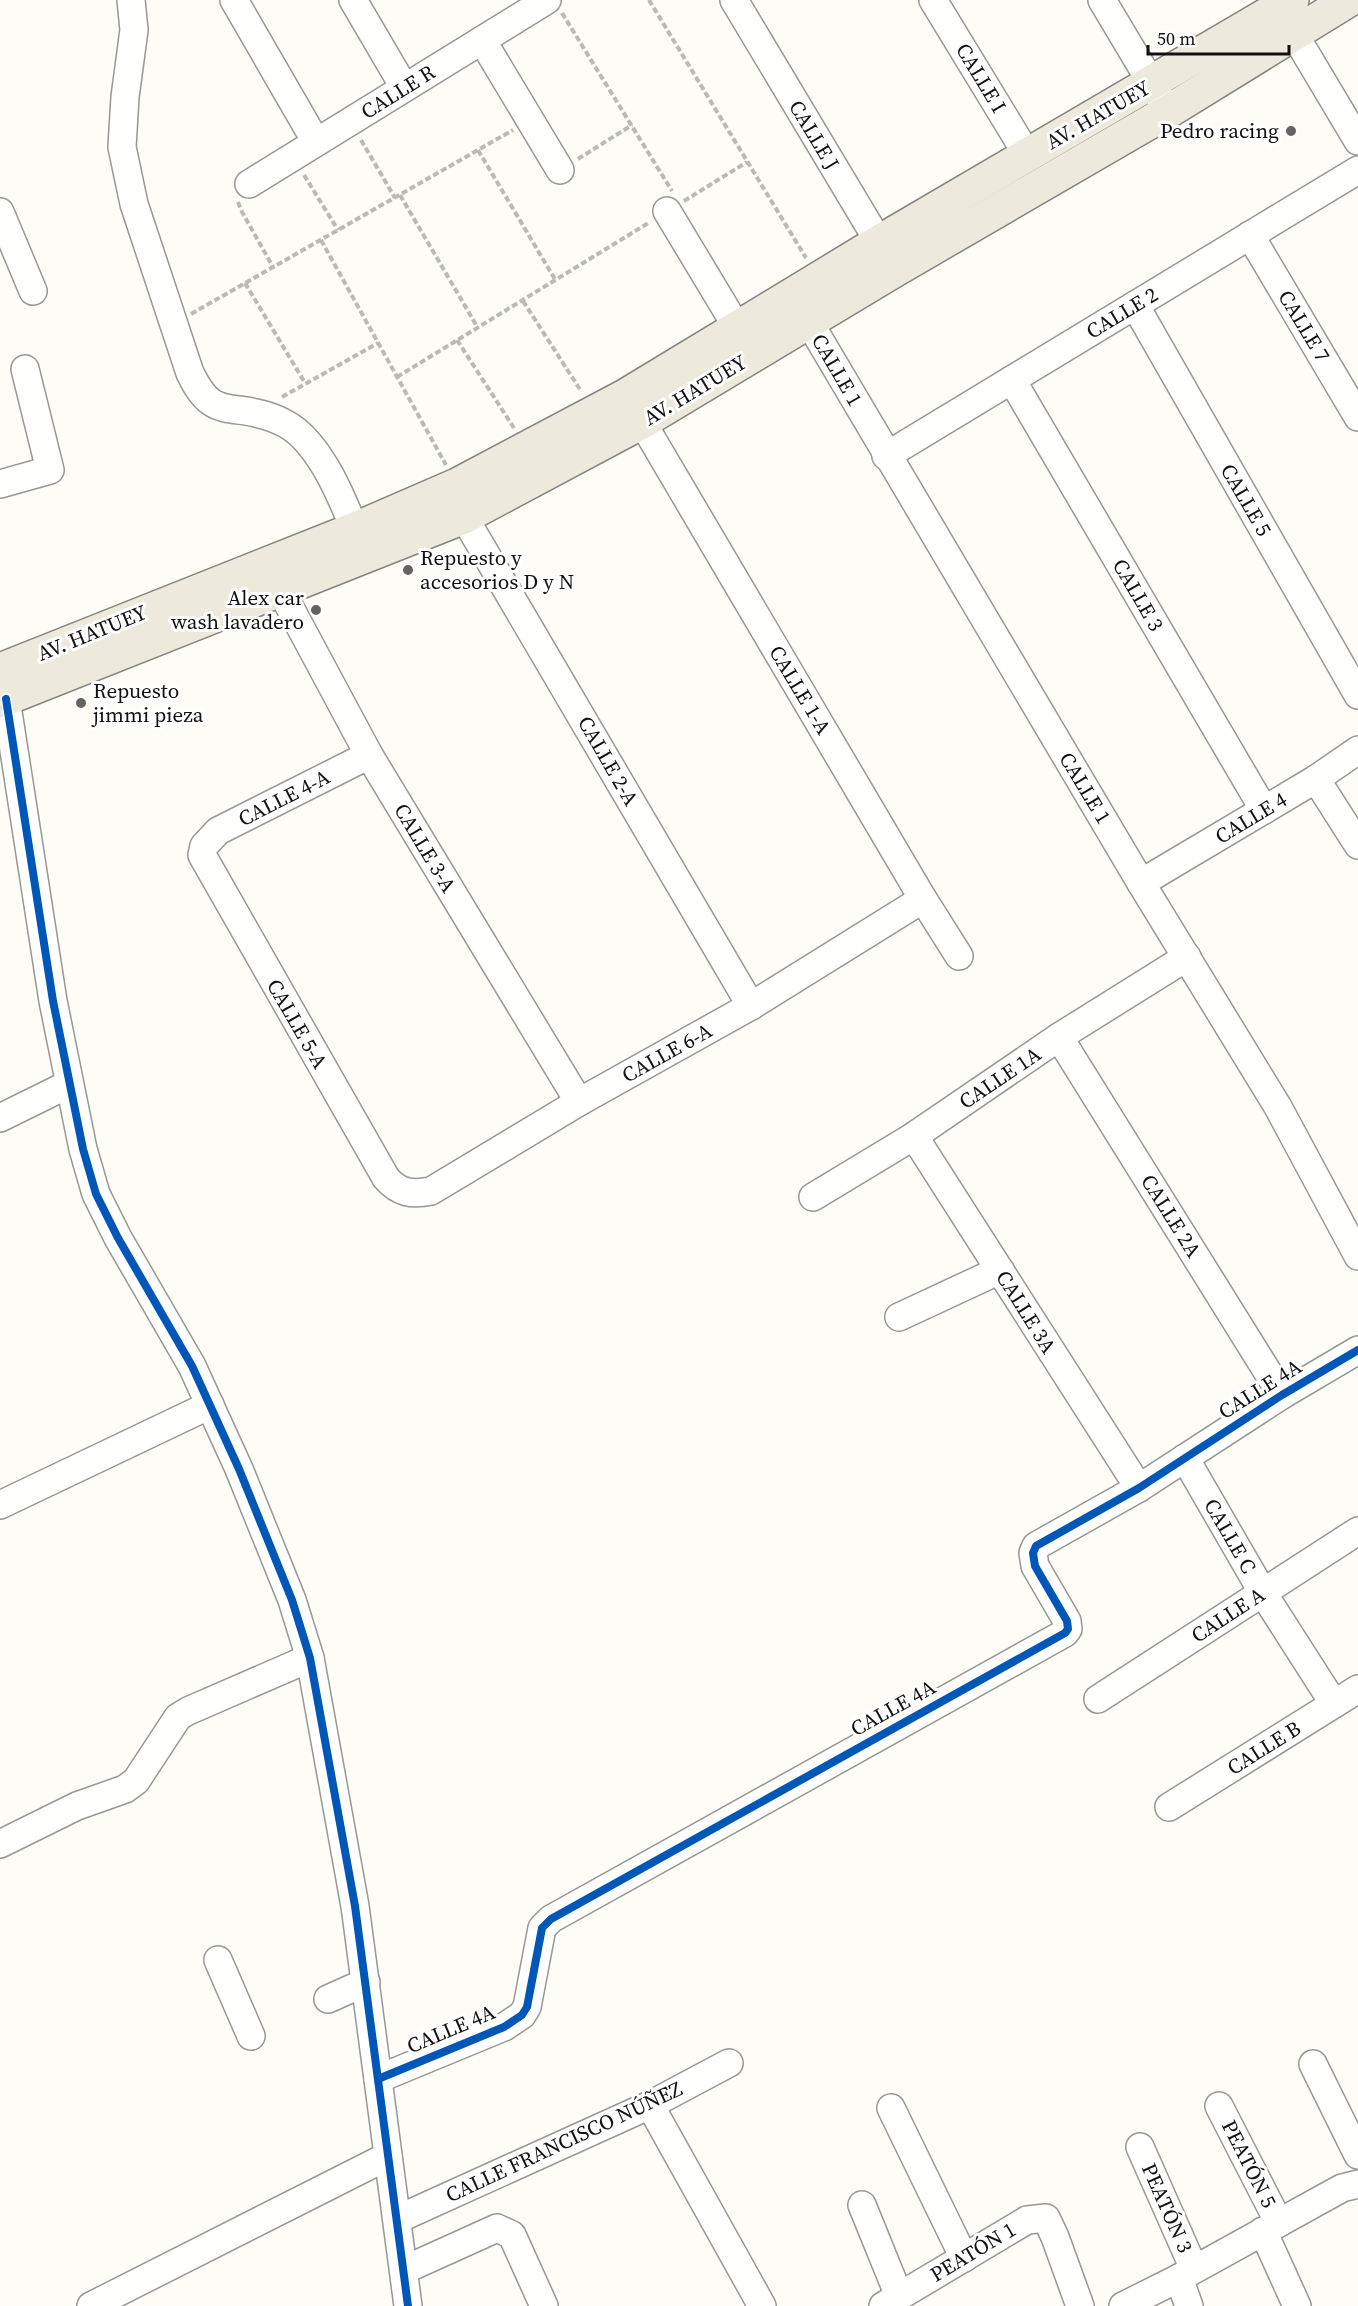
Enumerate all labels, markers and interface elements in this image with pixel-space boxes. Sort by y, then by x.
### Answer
scale bar [1148,18,1289,56]
text: 50 m [1157,26,1195,51]
street label: CALLE I [949,37,1014,118]
street label: CALLE R [355,57,441,126]
street label: AV. HATUEY [1040,73,1156,156]
street label: CALLE J [782,94,847,175]
place label: Pedro racing [1160,116,1279,145]
marker: Pedro racing [1284,124,1298,138]
street label: CALLE 2 [1080,280,1163,345]
street label: CALLE 7 [1272,284,1337,367]
street label: CALLE 1 [805,328,870,411]
street label: AV. HATUEY [638,347,753,432]
street label: CALLE 5 [1214,458,1279,541]
place label: Repuesto y accesorios D y N [420,543,574,596]
street label: CALLE 3 [1106,553,1171,636]
marker: Repuesto y accesorios D y N [401,563,415,577]
place label: Alex car wash lavadero [171,583,304,636]
street label: AV. HATUEY [33,597,152,668]
marker: Alex car wash lavadero [309,603,323,617]
street label: CALLE 1-A [762,640,838,740]
place label: Repuesto jimmi pieza [91,676,204,729]
marker: Repuesto jimmi pieza [74,696,88,710]
street label: CALLE 2-A [571,711,646,811]
street label: CALLE 1 [1053,746,1118,829]
street label: CALLE 4-A [233,762,335,833]
street label: CALLE 4 [1209,784,1293,850]
street label: CALLE 3-A [387,798,463,898]
street label: CALLE 5-A [260,974,335,1074]
street label: CALLE 6-A [616,1016,717,1089]
street label: CALLE 1A [953,1039,1047,1116]
street label: CALLE 2A [1134,1169,1208,1263]
street label: CALLE 3A [989,1265,1063,1359]
street label: CALLE 4A [1213,1352,1307,1426]
street label: CALLE C [1197,1493,1263,1579]
street label: CALLE A [1185,1580,1270,1649]
street label: CALLE 4A [845,1672,941,1743]
street label: CALLE B [1221,1714,1306,1782]
street label: CALLE 4A [402,1997,499,2060]
street label: CALLE FRANCISCO NÚÑEZ [441,2074,687,2209]
street label: PEATÓN 5 [1215,2115,1284,2213]
street label: PEATÓN 3 [1135,2158,1200,2257]
street label: PEATÓN 1 [924,2215,1021,2289]

